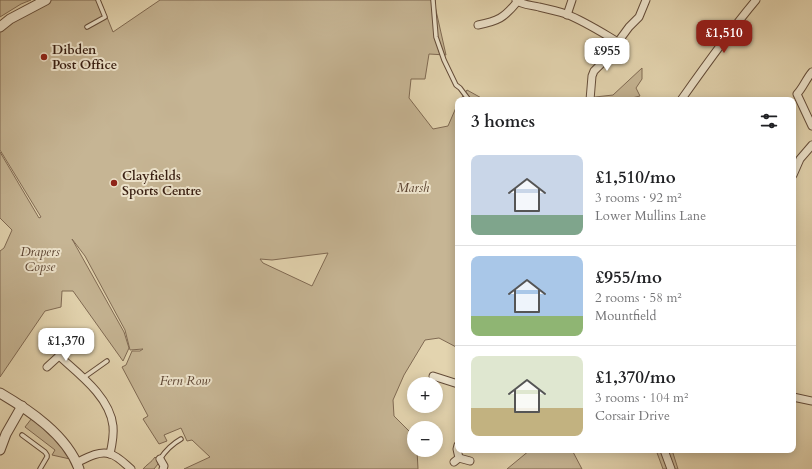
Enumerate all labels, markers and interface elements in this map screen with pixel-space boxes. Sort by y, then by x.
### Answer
pin: £1,510 [691,20,757,54]
text: £1,510 [705,24,743,42]
pin: £955 [583,38,631,72]
place label: Dibden Post Office [52,41,117,74]
text: £955 [593,42,621,60]
marker: Dibden Post Office [39,52,49,62]
text: 3 homes [471,110,535,133]
icon: filters [758,110,780,132]
text: £1,510/mo [595,166,676,189]
place label: Clayfields Sports Centre [122,167,202,200]
icon: home [503,171,551,219]
marker: Clayfields Sports Centre [109,178,119,188]
park label: Marsh [397,179,430,197]
text: 3 rooms · 92 m² [595,189,682,207]
text: Lower Mullins Lane [595,207,706,225]
park label: Drapers Copse [20,243,60,276]
text: £955/mo [595,266,662,289]
icon: home [503,272,551,320]
text: 2 rooms · 58 m² [595,289,682,307]
text: Mountfield [595,307,656,325]
pin: £1,370 [33,328,99,362]
text: £1,370 [47,332,85,350]
text: £1,370/mo [595,366,676,389]
park label: Fern Row [160,372,211,390]
icon: home [503,372,551,420]
map controls [407,377,443,457]
button: + [407,377,443,413]
text: 3 rooms · 104 m² [595,389,688,407]
text: Corsair Drive [595,407,670,425]
button: − [407,421,443,457]

